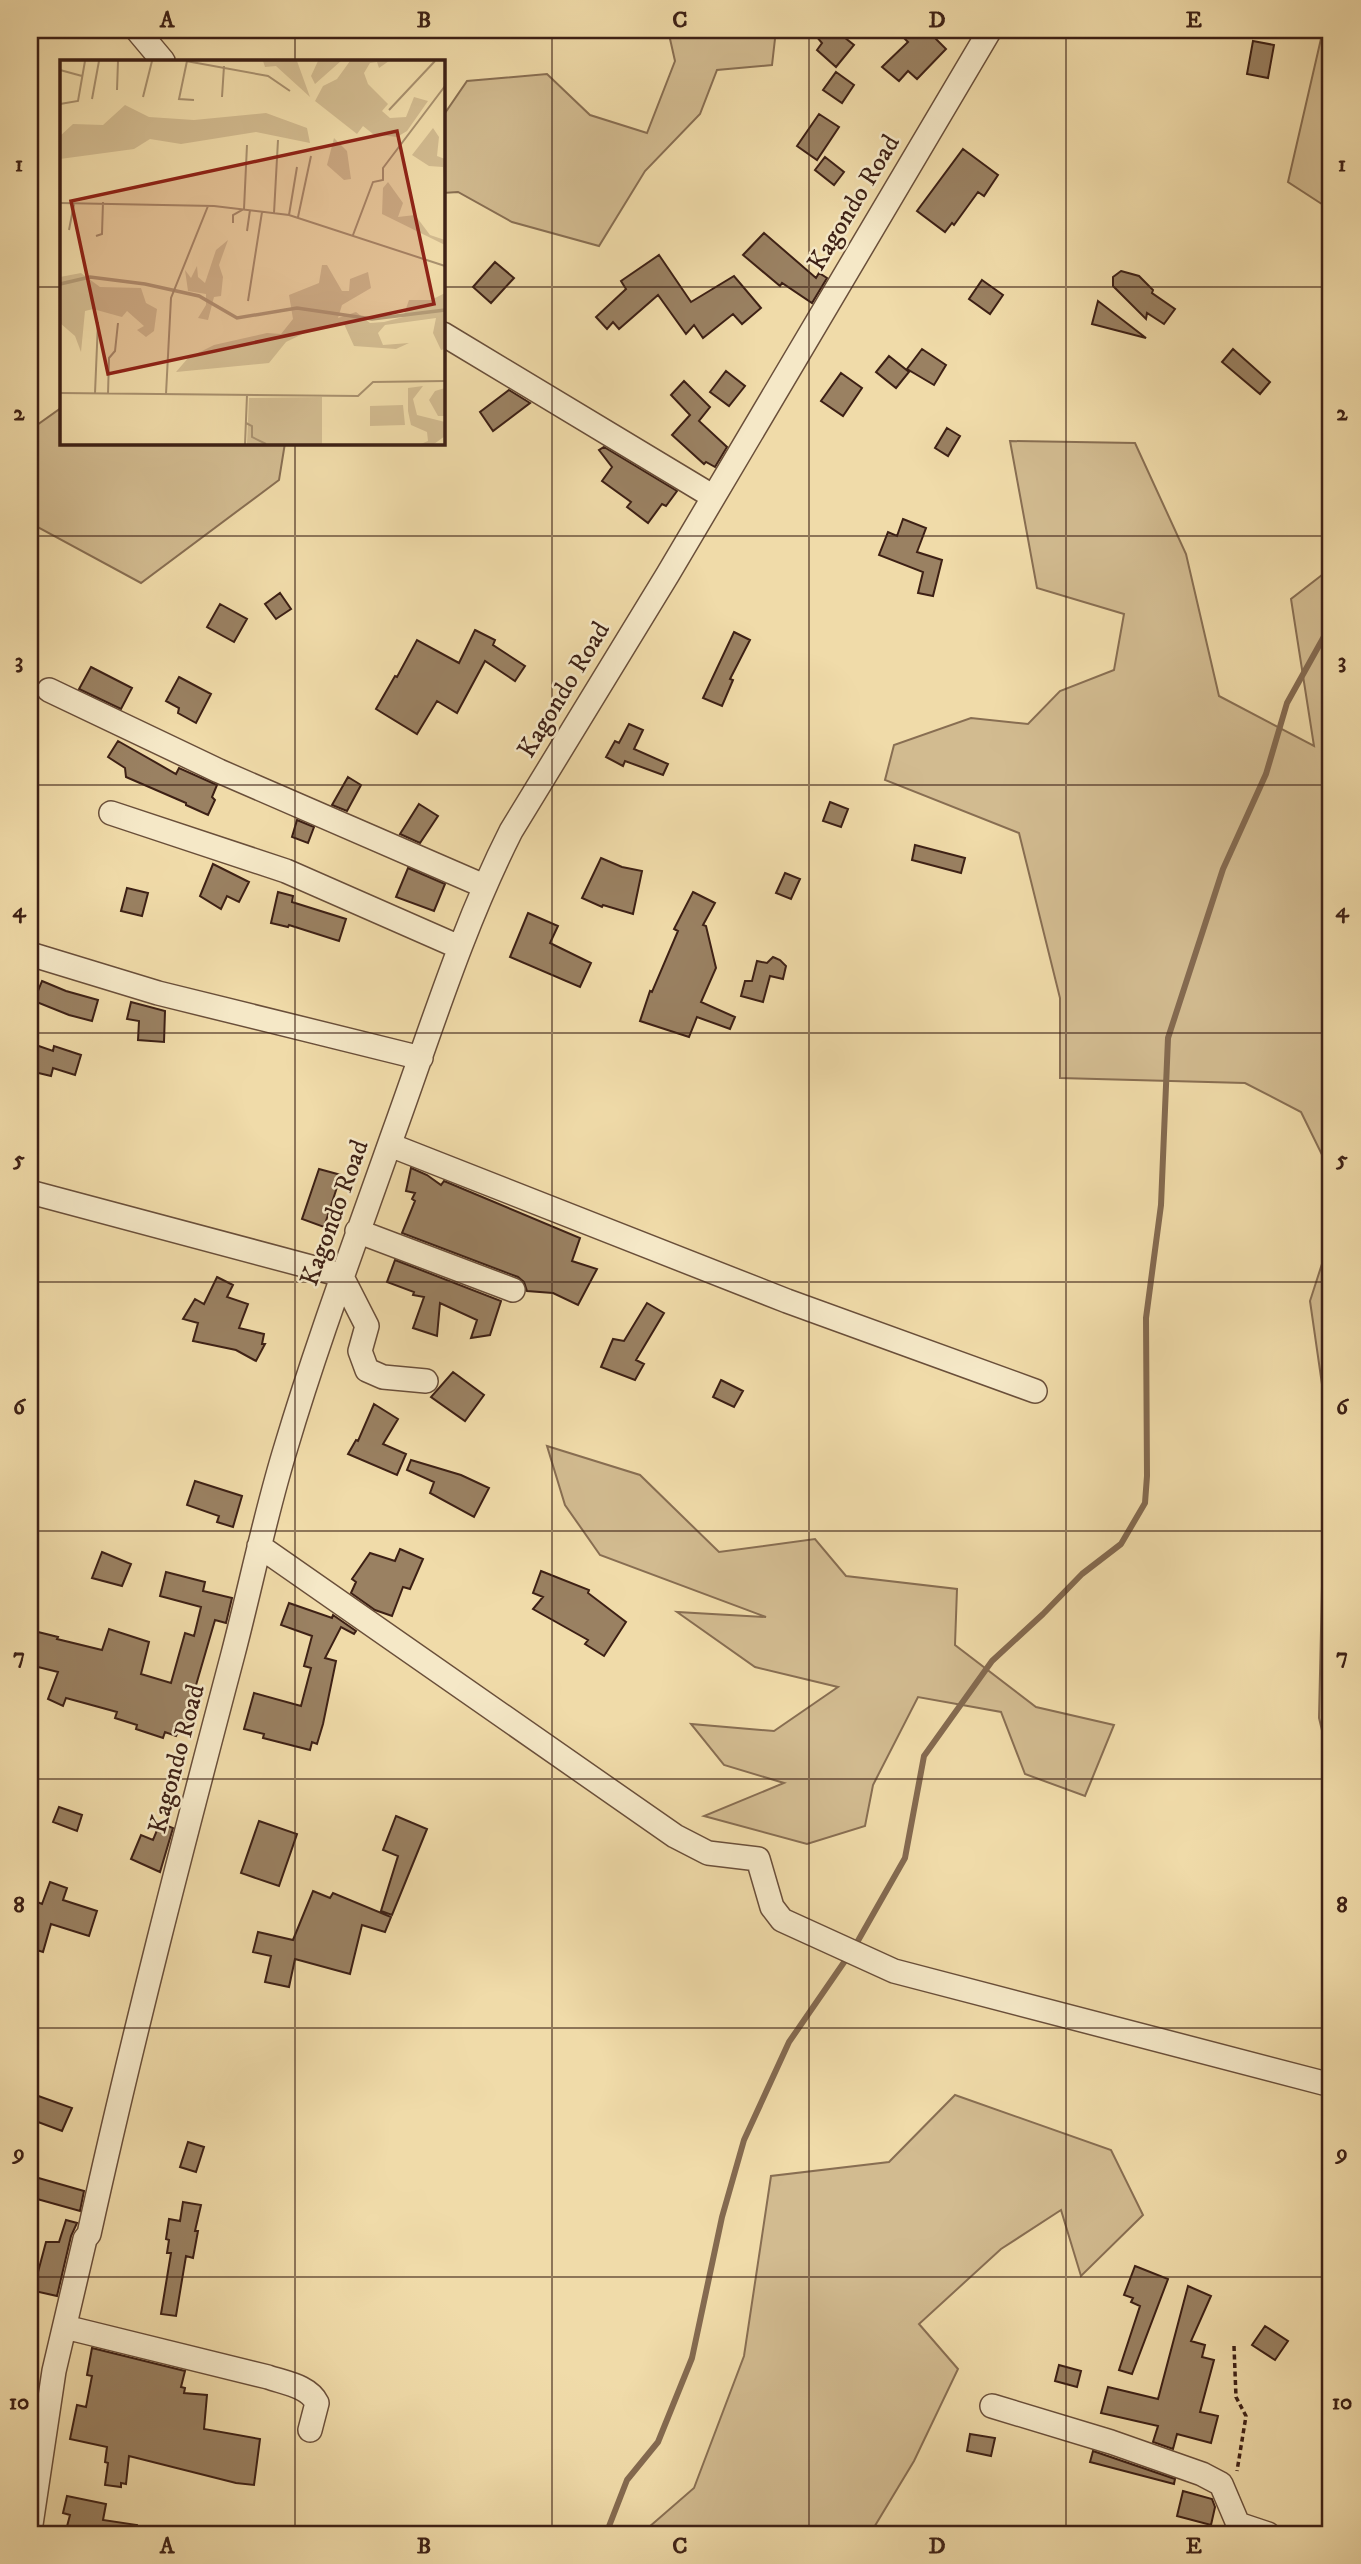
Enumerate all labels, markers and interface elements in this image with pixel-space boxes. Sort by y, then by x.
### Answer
text: A [159,6,176,35]
text: B [417,6,431,35]
text: C [672,6,688,35]
text: D [928,6,946,35]
text: E [1186,6,1202,35]
inset map [60,60,444,444]
street label: Kagondo Road [800,129,908,277]
text: 1 [15,150,23,179]
text: 1 [1338,150,1346,179]
text: 2 [13,399,25,428]
text: 2 [1336,399,1348,428]
street label: Kagondo Road [510,616,618,764]
text: 3 [15,647,23,676]
text: 3 [1338,647,1346,676]
text: 4 [12,896,27,925]
text: 4 [1335,896,1350,925]
street label: Kagondo Road [293,1135,377,1291]
text: 5 [12,1145,25,1174]
text: 5 [1335,1145,1348,1174]
text: 6 [13,1393,27,1422]
text: 6 [1336,1393,1350,1422]
text: 7 [13,1642,25,1671]
text: 7 [1336,1642,1348,1671]
street label: Kagondo Road [141,1681,213,1837]
text: 8 [13,1891,25,1920]
text: 8 [1336,1891,1348,1920]
text: 9 [11,2139,25,2168]
text: 9 [1334,2139,1348,2168]
text: 10 [9,2388,29,2417]
text: 10 [1332,2388,1352,2417]
text: A [159,2532,176,2561]
text: B [417,2532,431,2561]
text: C [672,2532,688,2561]
text: D [928,2532,946,2561]
text: E [1186,2532,1202,2561]

